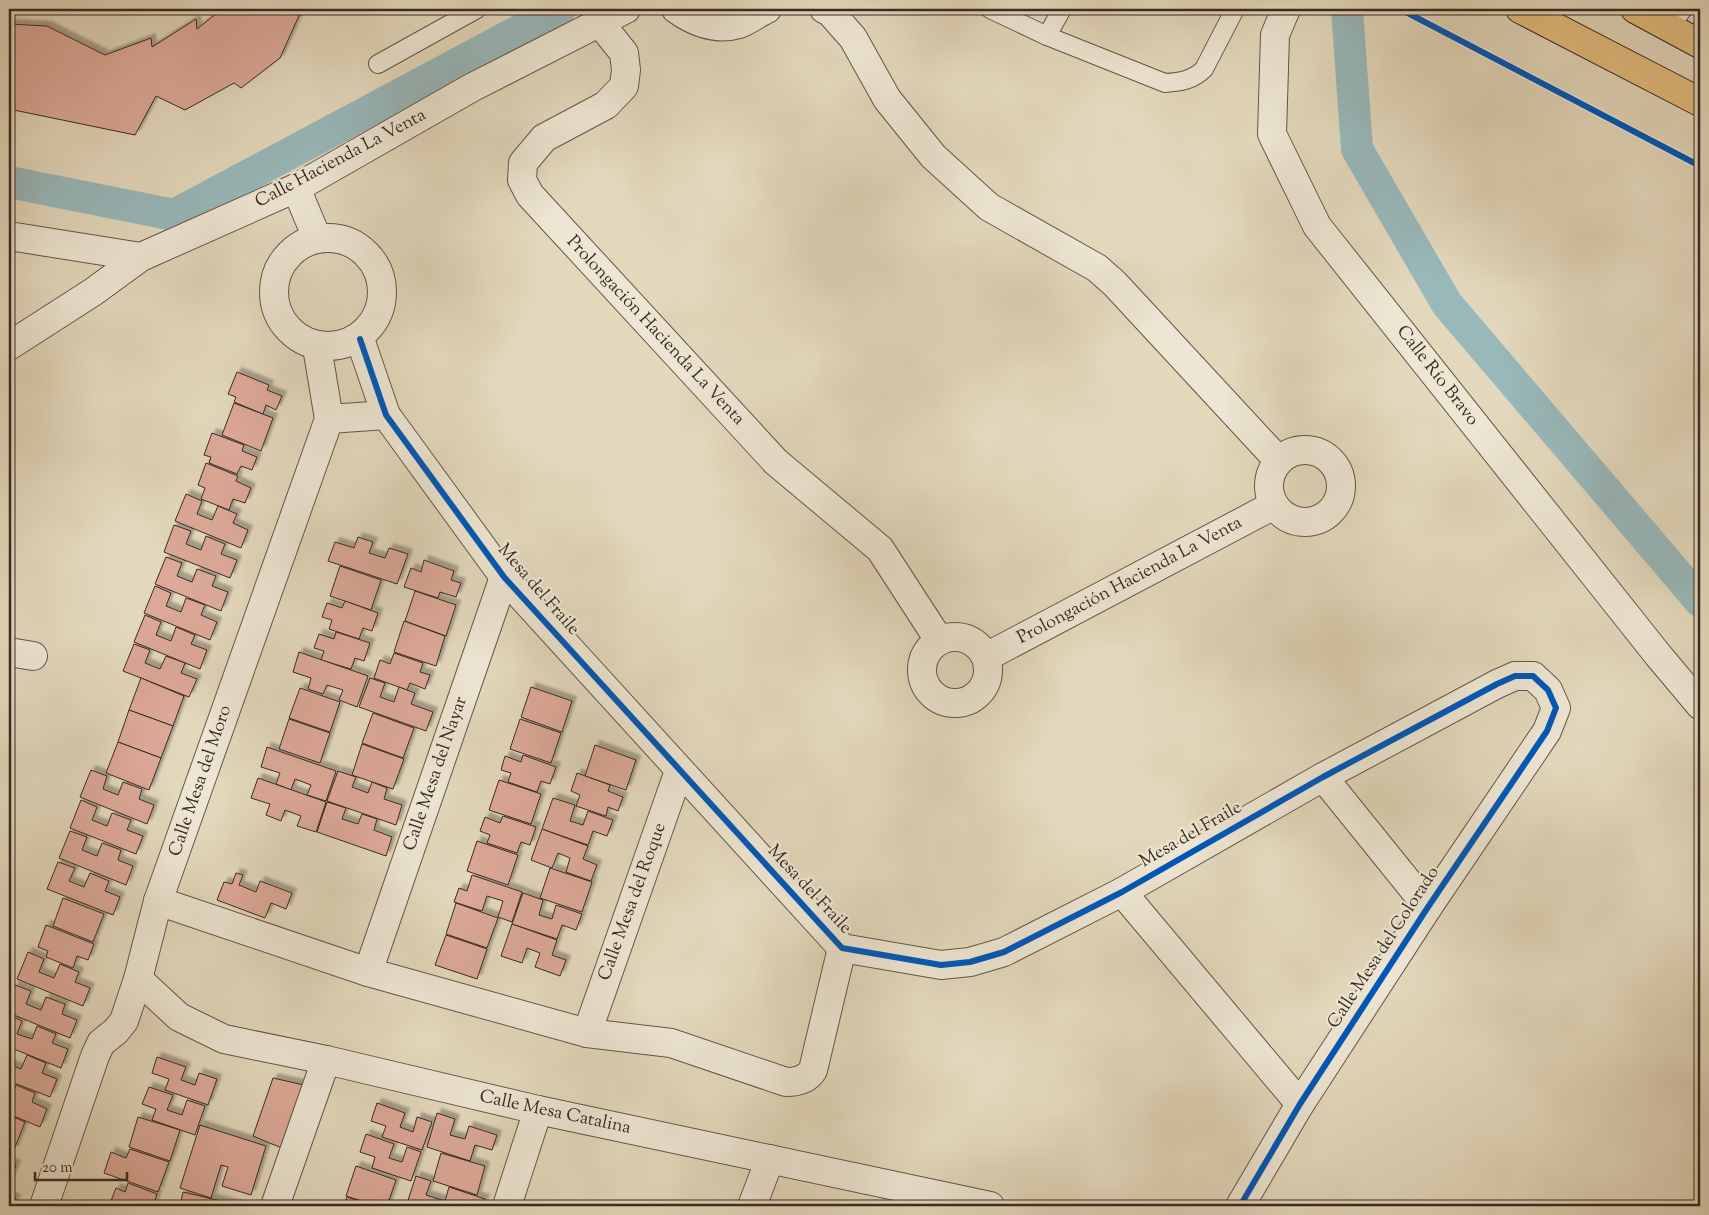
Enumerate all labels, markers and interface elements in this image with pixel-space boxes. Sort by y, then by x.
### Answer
street label: Calle Hacienda La Venta [251,103,431,215]
street label: Prolongación Hacienda La Venta [560,230,750,432]
street label: Calle Río Bravo [1389,320,1485,432]
street label: Prolongación Hacienda La Venta [1013,510,1247,652]
street label: Mesa del Fraile [491,538,585,642]
street label: Calle Mesa del Nayar [397,693,475,855]
street label: Calle Mesa del Moro [163,702,239,860]
street label: Mesa del Fraile [1135,795,1247,875]
street label: Calle Mesa del Roque [592,819,674,985]
street label: Mesa del Fraile [761,839,857,941]
street label: Calle Mesa del Colorado [1322,862,1446,1034]
street label: Calle Mesa Catalina [477,1084,633,1142]
scale bar [35,1150,128,1182]
text: 20 m [42,1158,73,1179]

